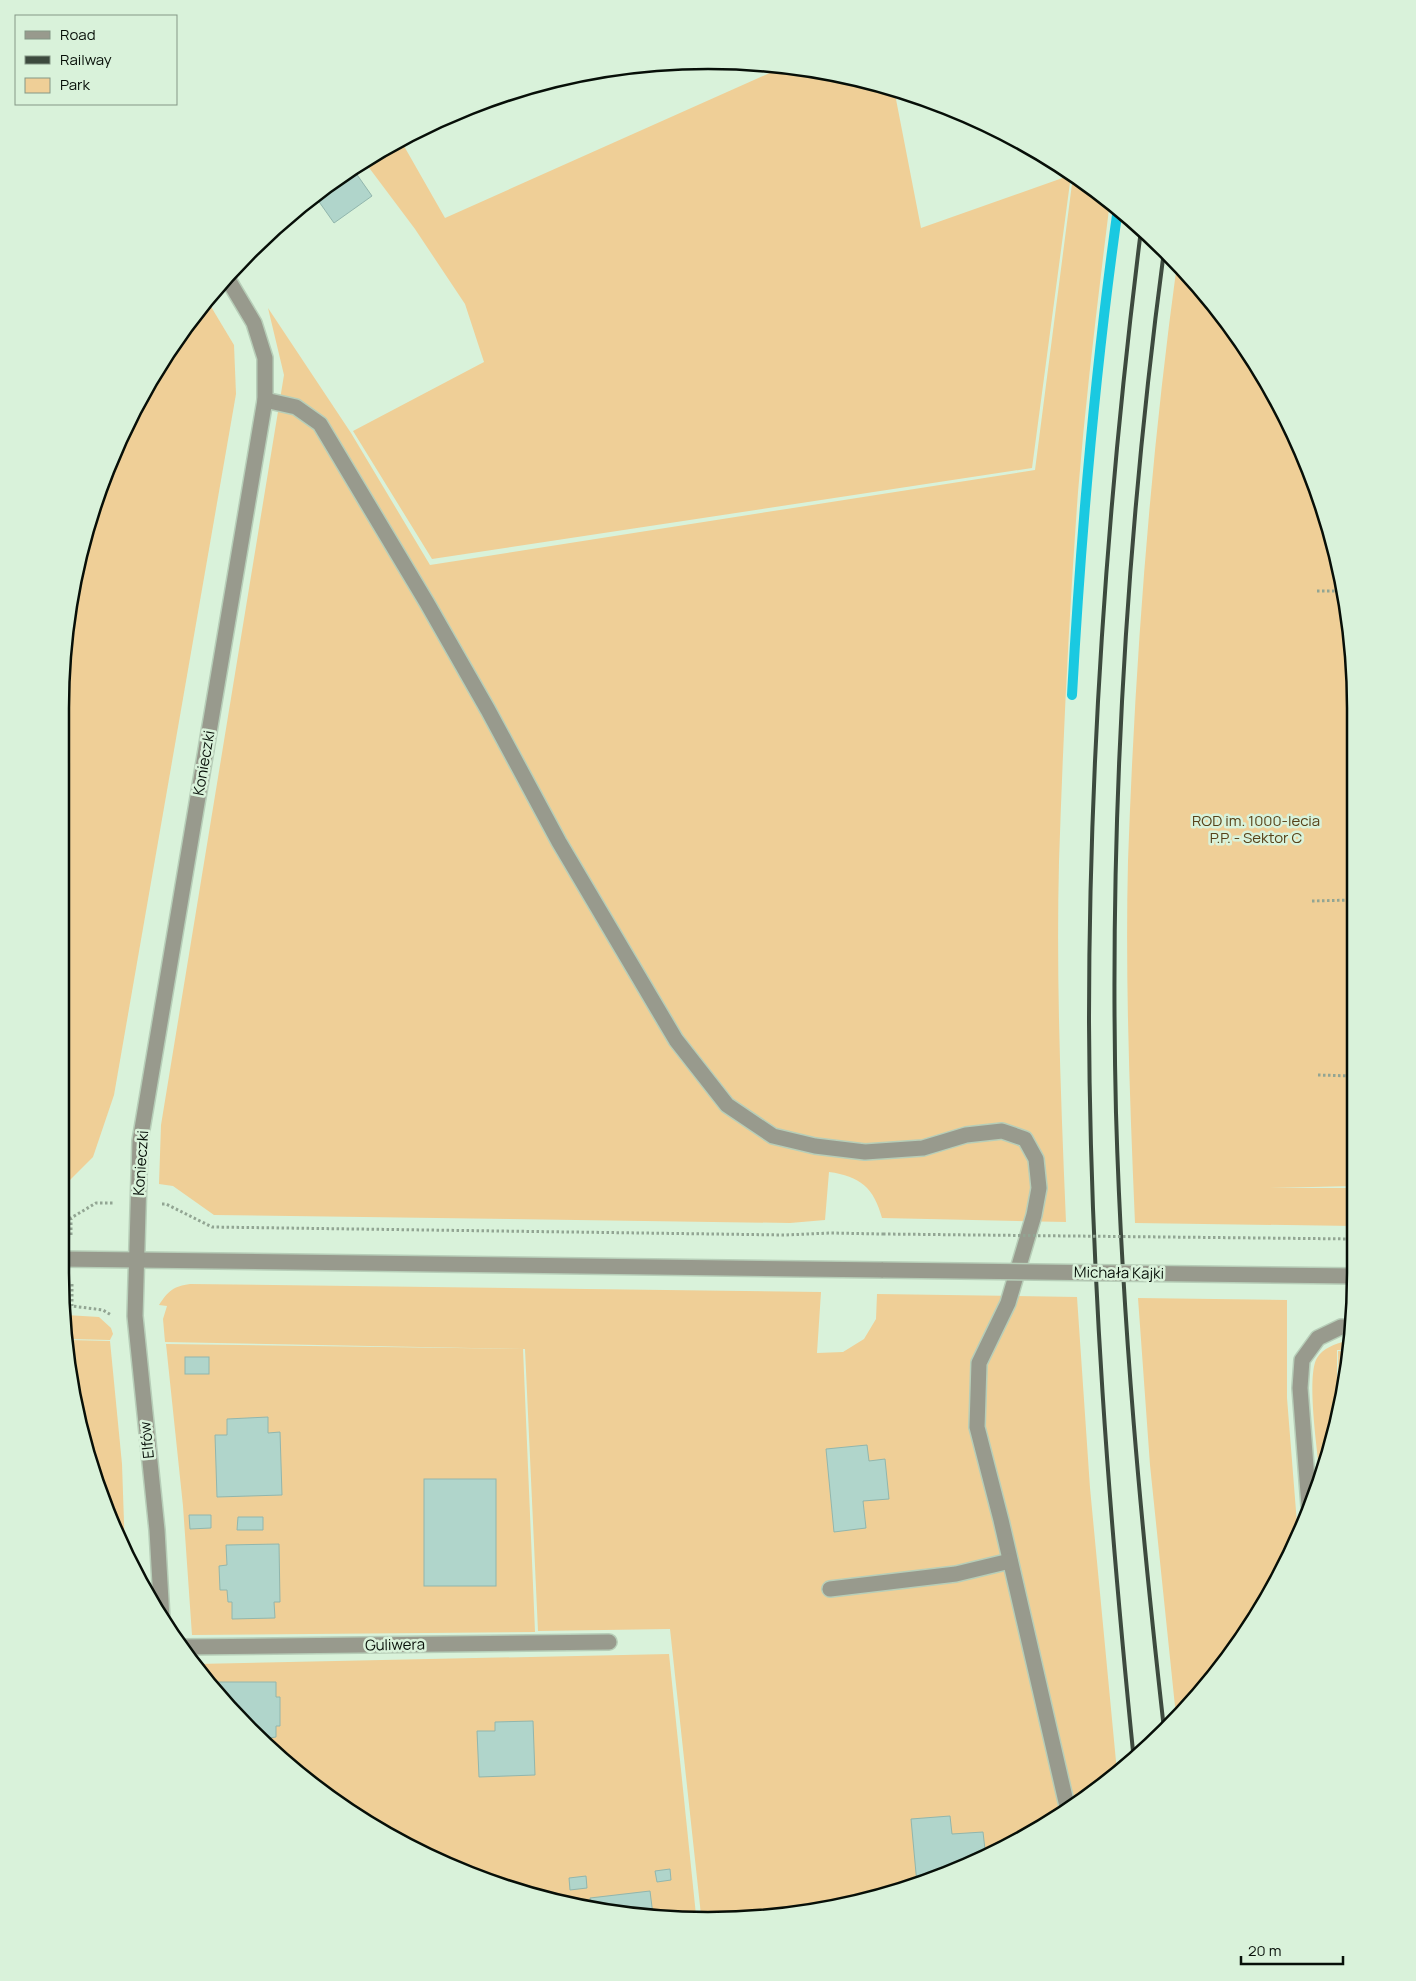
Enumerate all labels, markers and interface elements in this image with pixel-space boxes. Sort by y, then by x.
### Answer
legend [15,15,178,105]
text: Road [60,24,96,45]
text: Railway [60,49,112,70]
text: Park [60,74,90,95]
street label: Konieczki [187,729,220,797]
park label: ROD im. 1000-lecia P.P. - Sektor C [1192,810,1320,848]
street label: Konieczki [128,1130,153,1196]
street label: Michała Kajki [1074,1261,1164,1284]
street label: Elfów [134,1420,159,1460]
street label: Guliwera [365,1633,425,1656]
scale bar [1241,1934,1344,1966]
text: 20 m [1248,1940,1281,1961]

